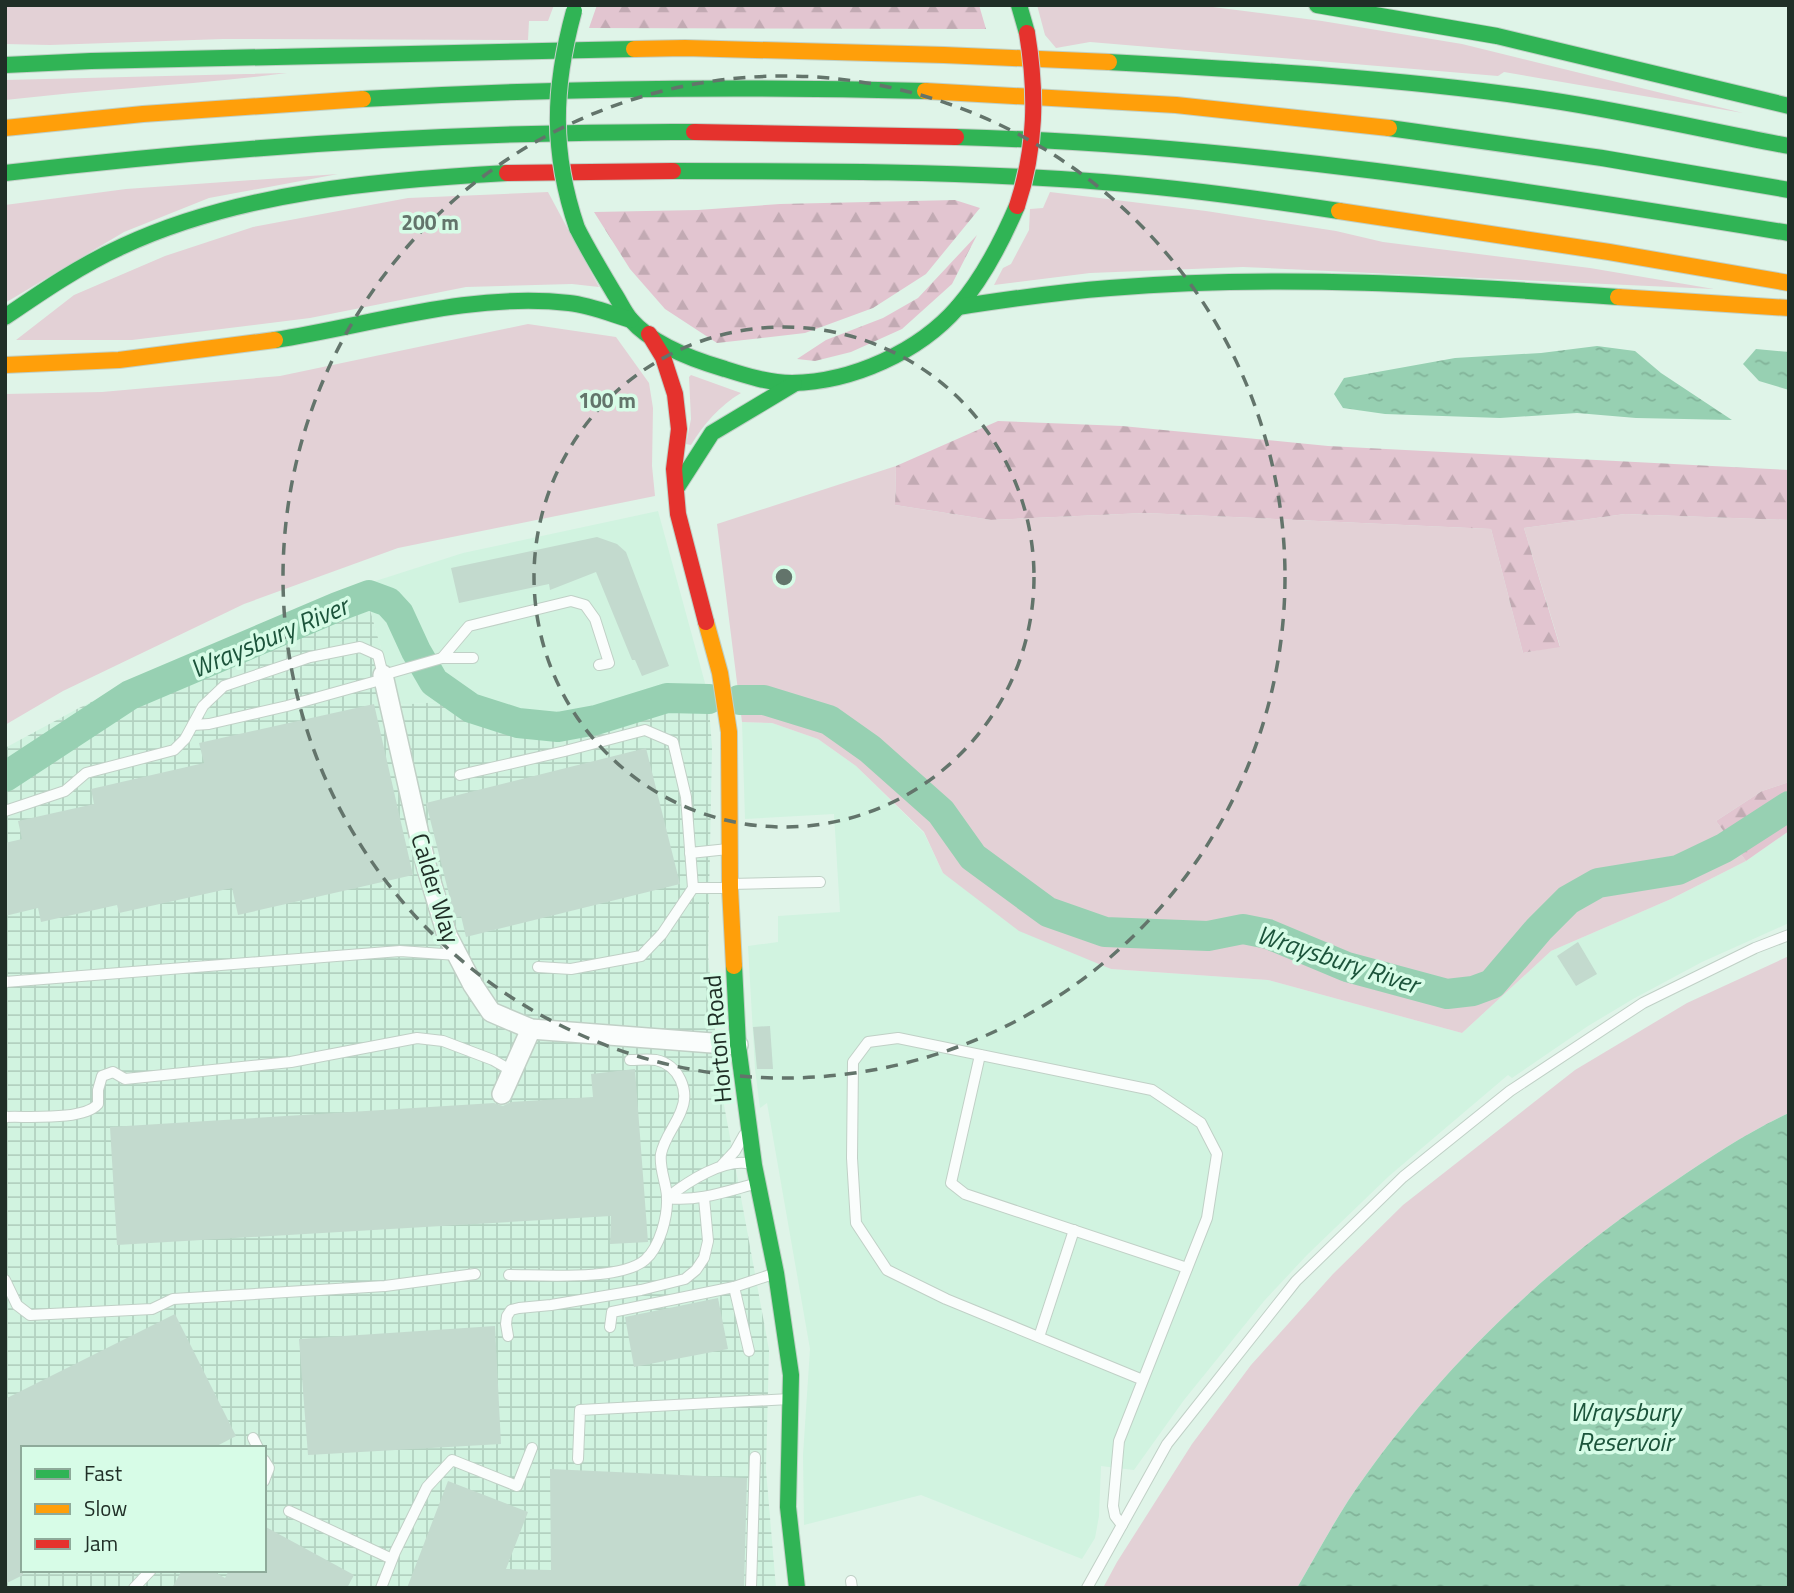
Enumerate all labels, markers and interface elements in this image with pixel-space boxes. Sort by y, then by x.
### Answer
text: 200 m [401,206,459,238]
text: 100 m [578,384,636,416]
centre of rings [772,565,796,589]
water label: Wraysbury River [184,585,357,688]
street label: Calder Way [402,828,470,948]
water label: Wraysbury River [1252,914,1427,1004]
street label: Horton Road [693,974,741,1104]
water label: Wraysbury Reservoir [1570,1392,1684,1461]
legend [21,1446,266,1572]
text: Fast [84,1457,123,1489]
text: Slow [84,1492,127,1524]
text: Jam [84,1527,118,1559]

